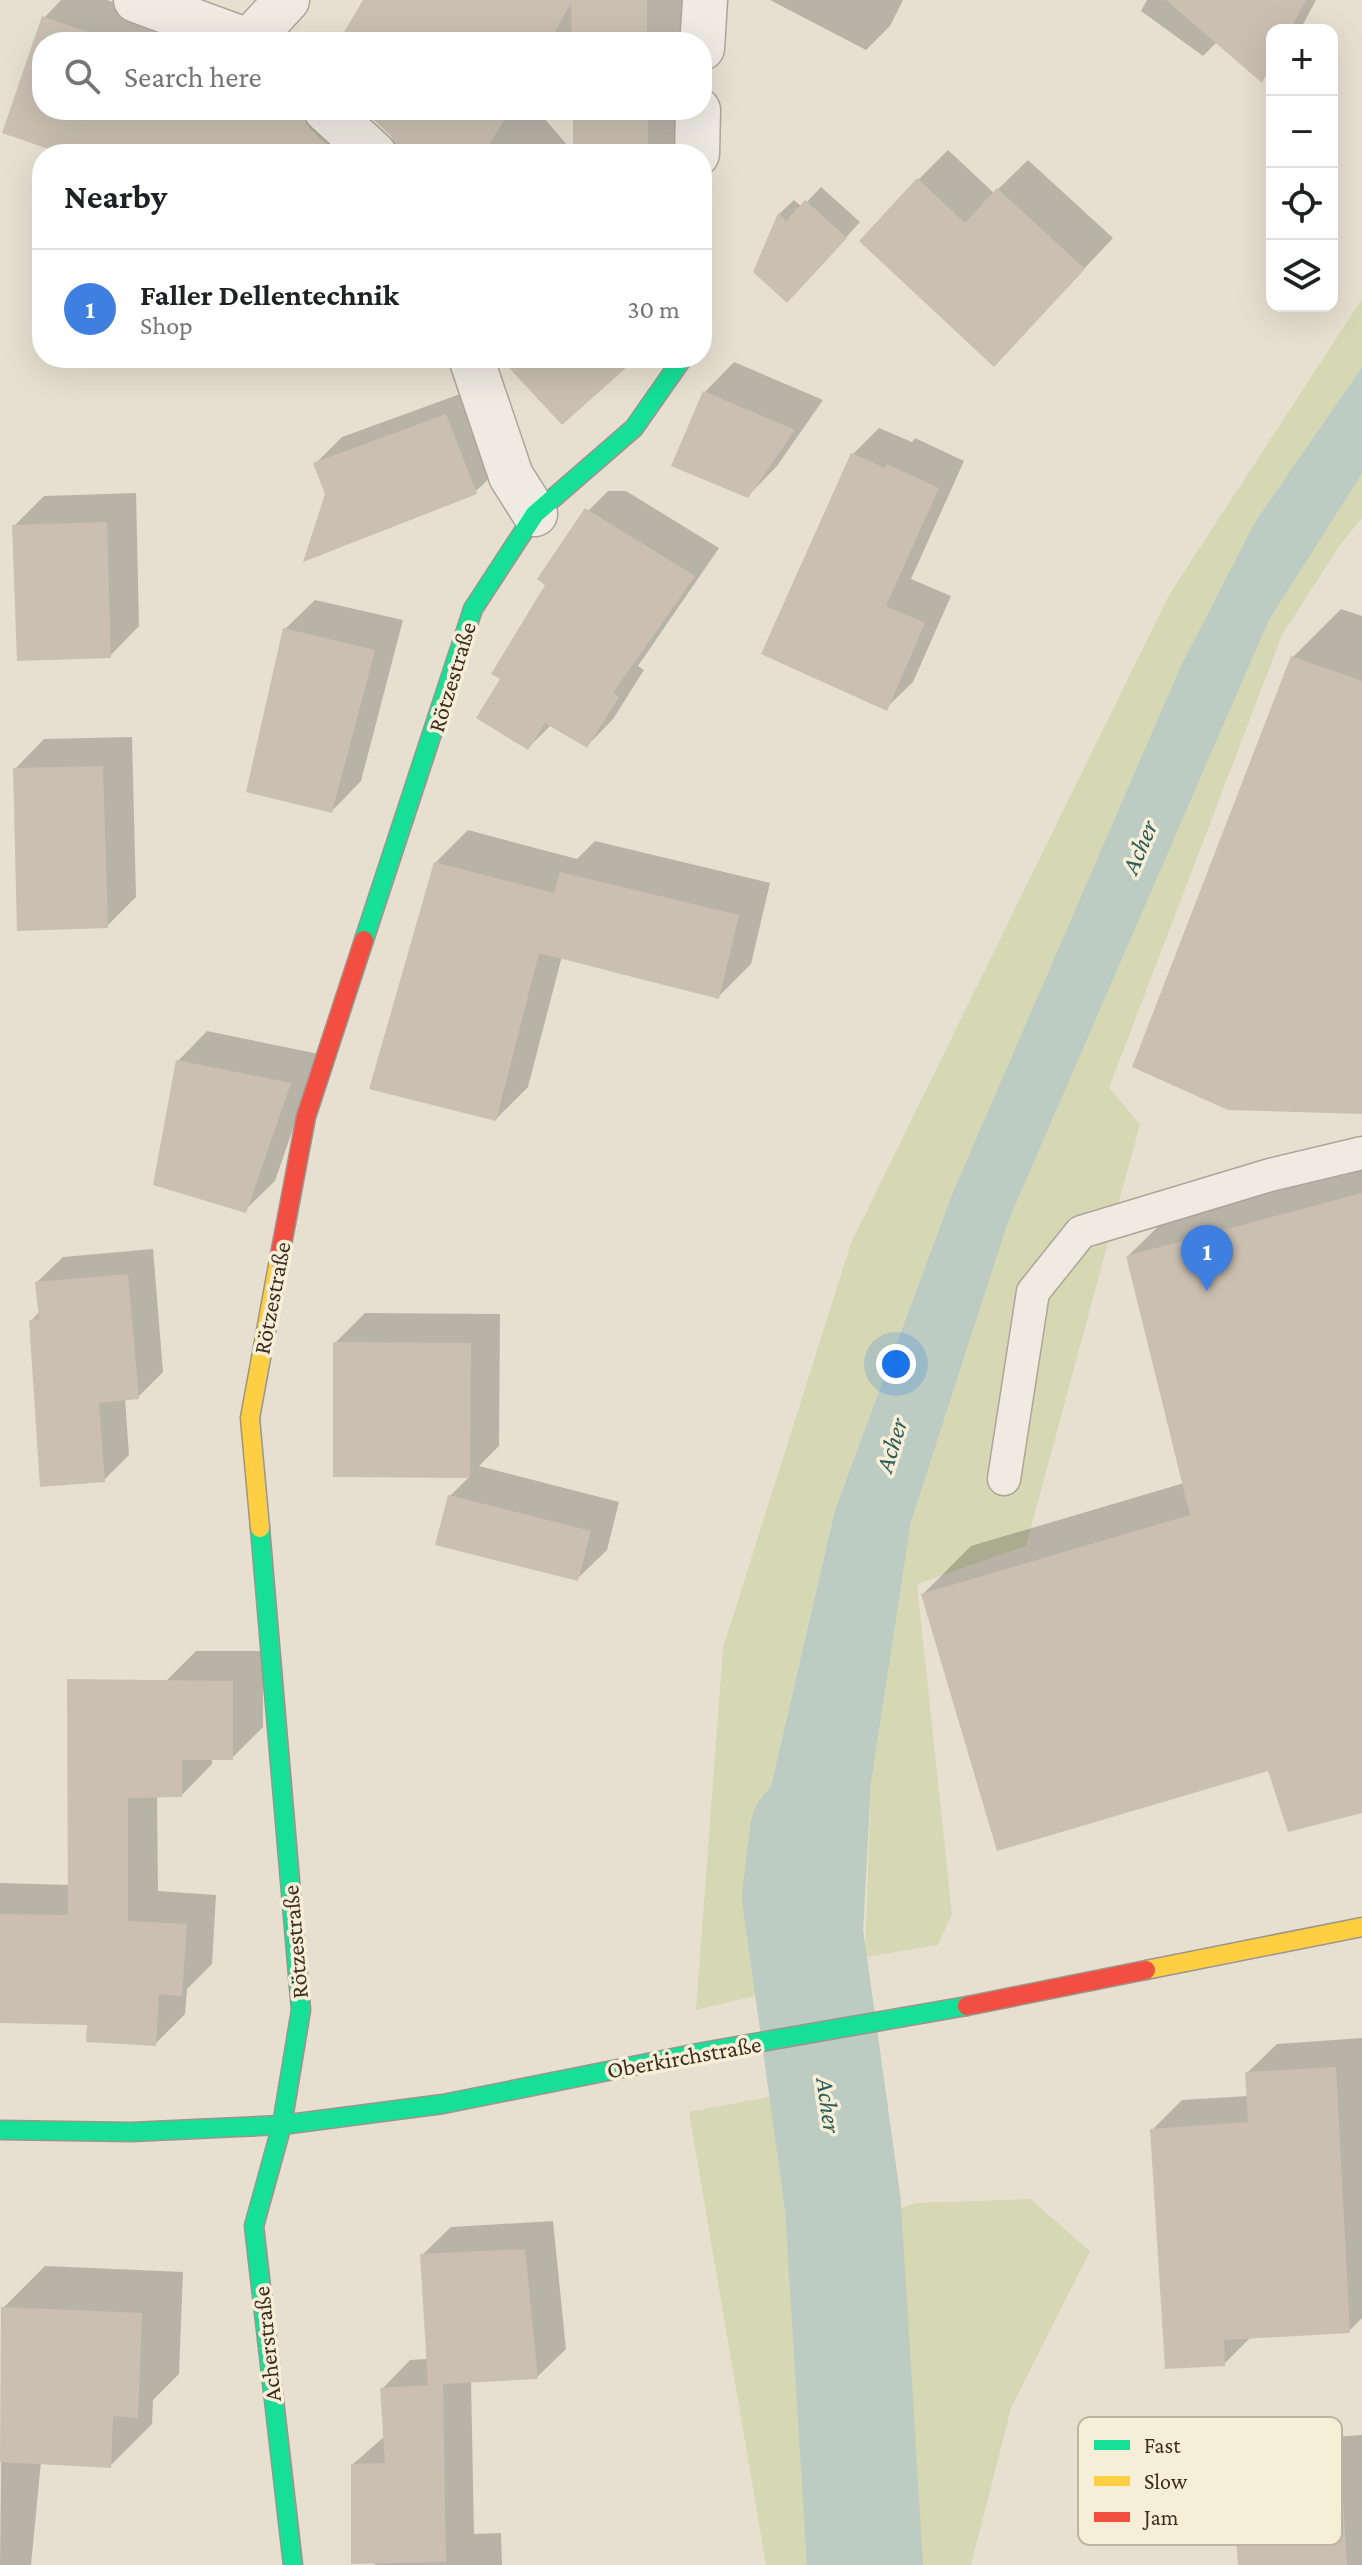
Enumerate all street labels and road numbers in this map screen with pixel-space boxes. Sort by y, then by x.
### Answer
street label: Rötzestraße [422,618,481,735]
street label: Rötzestraße [247,1239,296,1356]
street label: Rötzestraße [276,1884,313,2000]
street label: Oberkirchstraße [605,2030,763,2083]
street label: Acherstraße [247,2285,286,2403]

